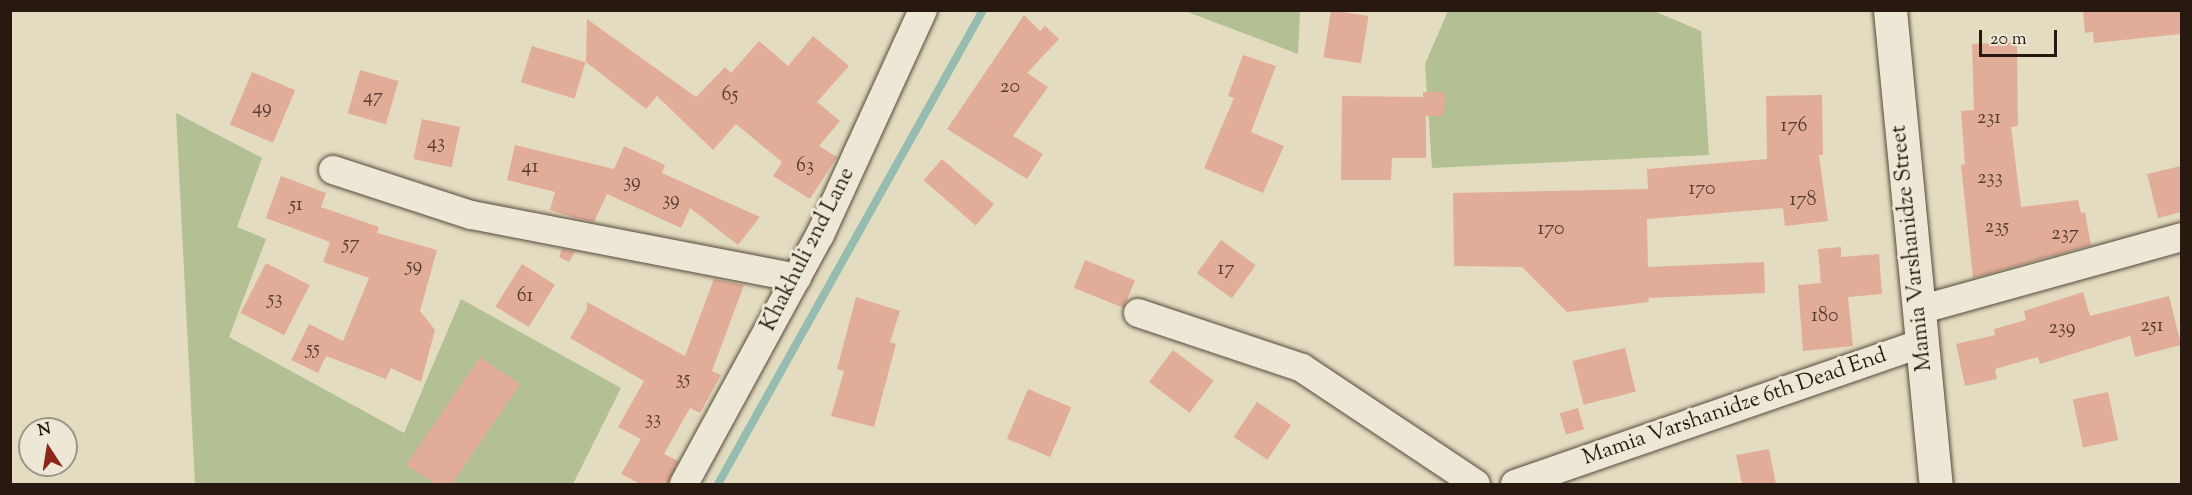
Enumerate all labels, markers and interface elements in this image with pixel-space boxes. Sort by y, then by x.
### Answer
scale bar [1982,18,2060,56]
text: 20 m [1990,27,2027,53]
house number: 20 [1000,75,1020,99]
house number: 65 [722,83,738,107]
house number: 47 [363,85,383,109]
house number: 49 [252,96,272,120]
house number: 231 [1977,106,2001,130]
house number: 176 [1781,114,1807,138]
street label: Mamia Varshanidze Street [1887,124,1939,372]
house number: 43 [427,131,445,155]
house number: 63 [796,154,814,178]
house number: 41 [522,155,538,179]
street label: Khakhuli 2nd Lane [756,164,862,336]
house number: 233 [1977,166,2003,190]
house number: 39 [623,170,641,194]
house number: 170 [1688,177,1716,201]
house number: 39 [662,188,680,212]
house number: 178 [1790,188,1816,212]
house number: 51 [289,193,303,217]
house number: 235 [1985,215,2009,239]
house number: 170 [1537,217,1565,241]
house number: 237 [2051,222,2079,246]
house number: 57 [343,232,359,256]
house number: 59 [406,254,422,278]
house number: 17 [1218,257,1234,281]
house number: 61 [517,284,533,308]
house number: 53 [268,287,282,311]
house number: 180 [1811,304,1839,328]
house number: 251 [2141,314,2163,338]
house number: 239 [2049,316,2075,340]
house number: 55 [306,337,320,361]
street label: Mamia Varshanidze 6th Dead End [1580,343,1890,473]
house number: 35 [676,367,690,391]
house number: 33 [645,407,661,431]
north arrow [18,417,78,477]
text: N [36,418,53,443]

